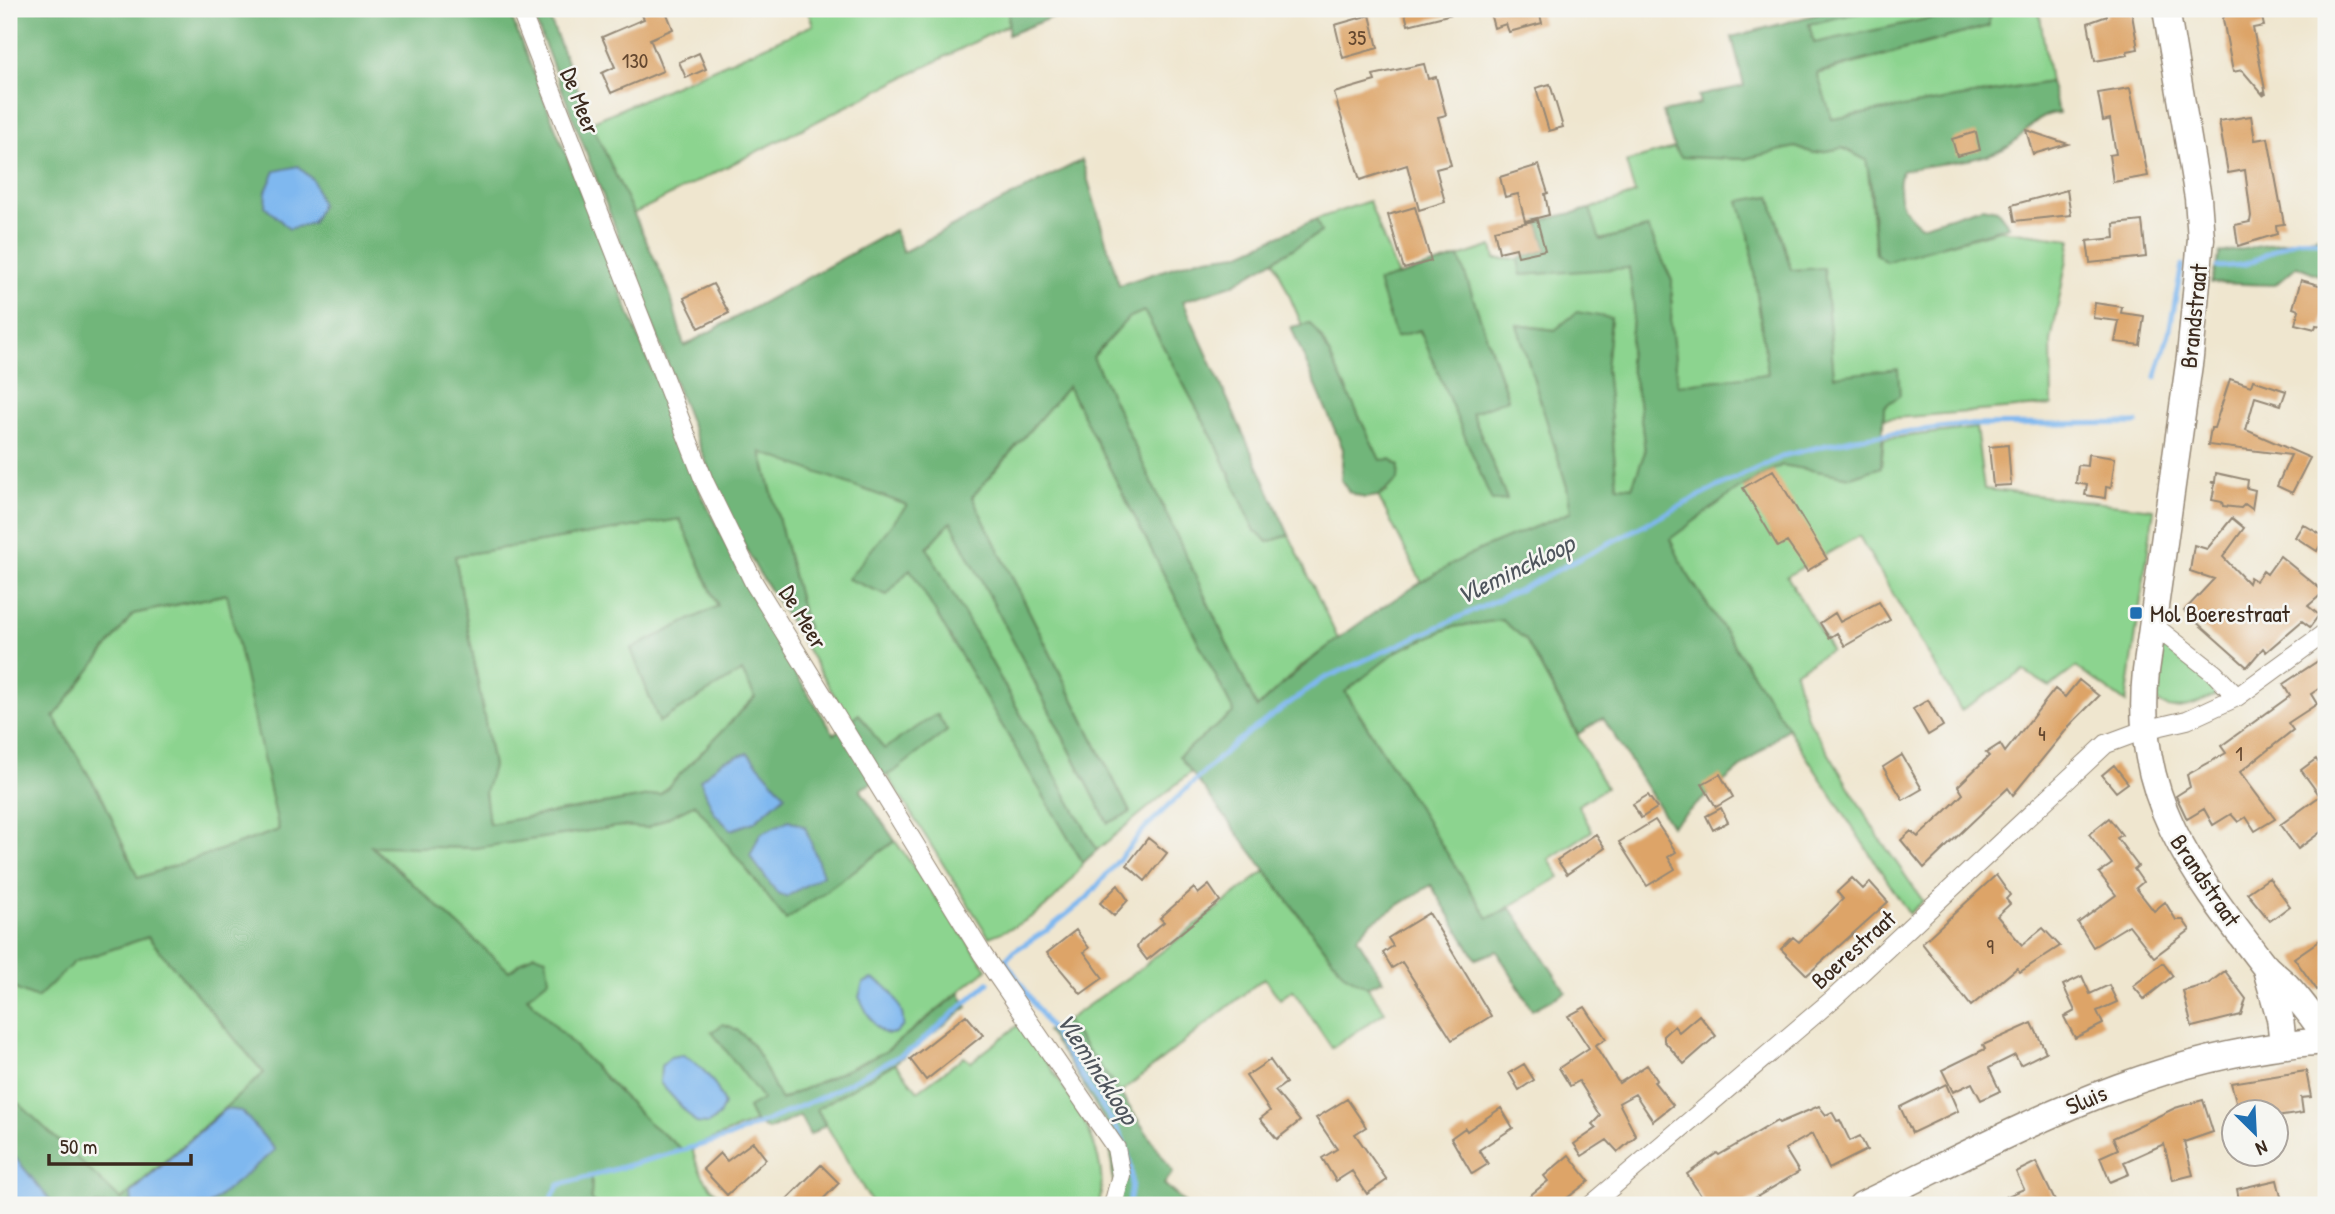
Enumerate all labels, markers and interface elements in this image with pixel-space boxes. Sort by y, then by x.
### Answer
house number: 35 [1348,23,1366,52]
house number: 130 [622,46,648,75]
street label: De Meer [554,63,608,139]
street label: Brandstraat [2172,261,2214,370]
water label: Vleminckloop [1450,525,1582,613]
street label: De Meer [772,579,836,655]
place label: Mol Boerestraat [2150,597,2291,629]
marker: Mol Boerestraat [2128,605,2144,621]
house number: 4 [2038,719,2046,748]
house number: 1 [2235,739,2243,768]
street label: Brandstraat [2163,828,2249,933]
street label: Boerestraat [1804,902,1903,996]
house number: 9 [1986,932,1994,961]
water label: Vleminckloop [1048,1005,1148,1133]
street label: Sluis [2061,1076,2111,1122]
north arrow [2220,1098,2290,1168]
scale bar [49,1123,191,1167]
text: 50 m [60,1132,97,1161]
text: N [2252,1135,2272,1162]

